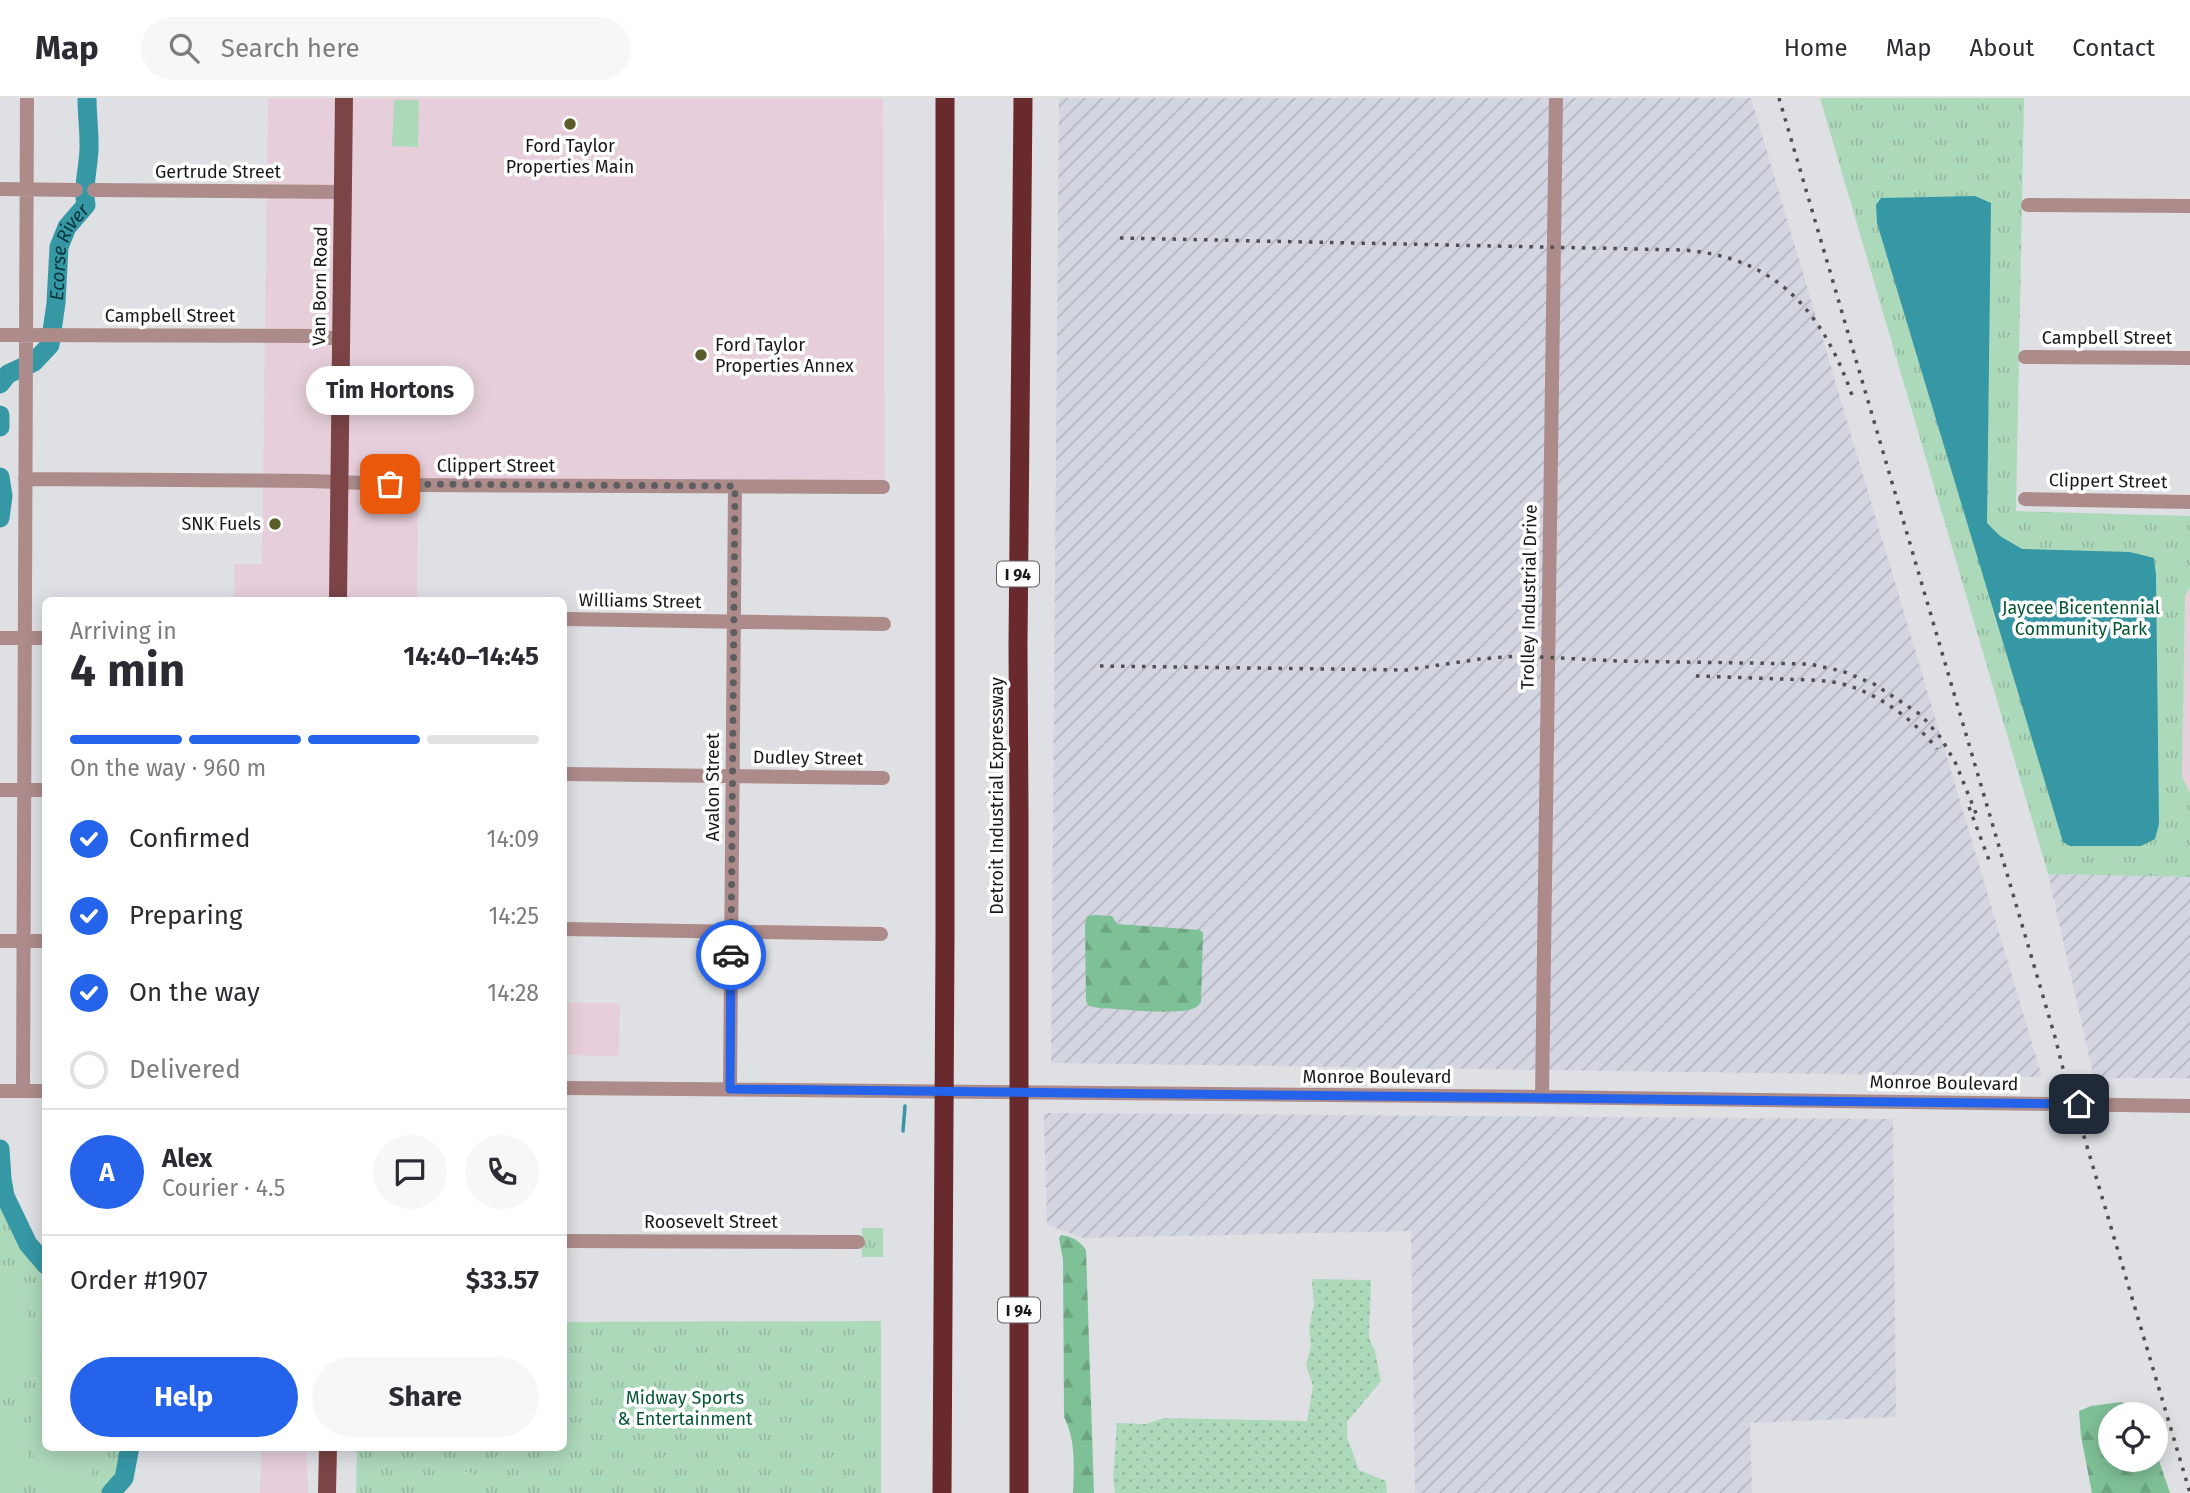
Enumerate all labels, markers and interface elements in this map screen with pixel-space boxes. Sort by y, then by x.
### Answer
search box [141,17,631,80]
text: Map [35,28,99,68]
icon: search [165,29,203,67]
text: Search here [221,33,360,64]
text: Home [1784,34,1848,62]
text: Map [1886,34,1932,62]
text: About [1970,34,2034,62]
text: Contact [2072,34,2155,62]
marker: Ford Taylor Properties Main [562,116,578,132]
place label: Ford Taylor Properties Main [506,135,634,178]
street label: Gertrude Street [155,161,282,183]
water label: Ecorse River [45,198,95,301]
street label: Van Born Road [308,226,332,346]
street label: Campbell Street [105,305,236,327]
street label: Campbell Street [2042,327,2173,349]
place label: Ford Taylor Properties Annex [715,334,854,377]
marker: Ford Taylor Properties Annex [693,347,709,363]
callout: Tim Hortons [306,365,474,414]
text: Tim Hortons [326,376,454,404]
pin [360,454,420,514]
street label: Clippert Street [437,455,556,477]
icon: bag [371,465,409,503]
street label: Clippert Street [2049,469,2168,493]
street label: Trolley Industrial Drive [1516,504,1542,690]
place label: SNK Fuels [181,513,261,535]
marker: SNK Fuels [267,516,283,532]
road number: I 94 [997,561,1039,587]
street label: Williams Street [578,589,702,613]
park label: Jaycee Bicentennial Community Park [2002,597,2160,640]
text: Arriving in [70,617,177,645]
text: 14:40–14:45 [403,641,539,672]
text: 4 min [70,643,185,698]
street label: Detroit Industrial Expressway [986,677,1008,915]
street label: Avalon Street [702,732,724,841]
street label: Dudley Street [753,746,864,770]
text: On the way · 960 m [70,754,266,782]
icon: check [70,820,108,858]
text: Confirmed [129,823,250,854]
text: 14:09 [487,825,539,853]
icon: check [70,897,108,935]
text: Preparing [129,900,242,931]
text: 14:25 [488,902,539,930]
courier [696,920,766,990]
icon: car [712,936,750,974]
icon: check [70,974,108,1012]
text: On the way [129,977,260,1008]
text: 14:28 [487,979,539,1007]
text: Delivered [129,1054,241,1085]
street label: Monroe Boulevard [1303,1066,1451,1088]
street label: Monroe Boulevard [1869,1071,2019,1095]
pin [2049,1074,2109,1134]
icon: home [2060,1085,2098,1123]
button: chat [373,1135,447,1209]
button: phone [465,1135,539,1209]
text: Alex [162,1143,212,1174]
text: A [99,1157,115,1188]
text: Courier · 4.5 [162,1174,285,1202]
street label: Roosevelt Street [644,1211,778,1233]
text: Order #1907 [70,1265,208,1296]
text: $33.57 [466,1265,539,1296]
road number: I 94 [998,1298,1040,1322]
button: Help [70,1357,298,1437]
button: Share [312,1357,539,1437]
park label: Midway Sports & Entertainment [618,1387,753,1430]
map controls [2098,1402,2168,1472]
button: locate [2098,1402,2168,1472]

